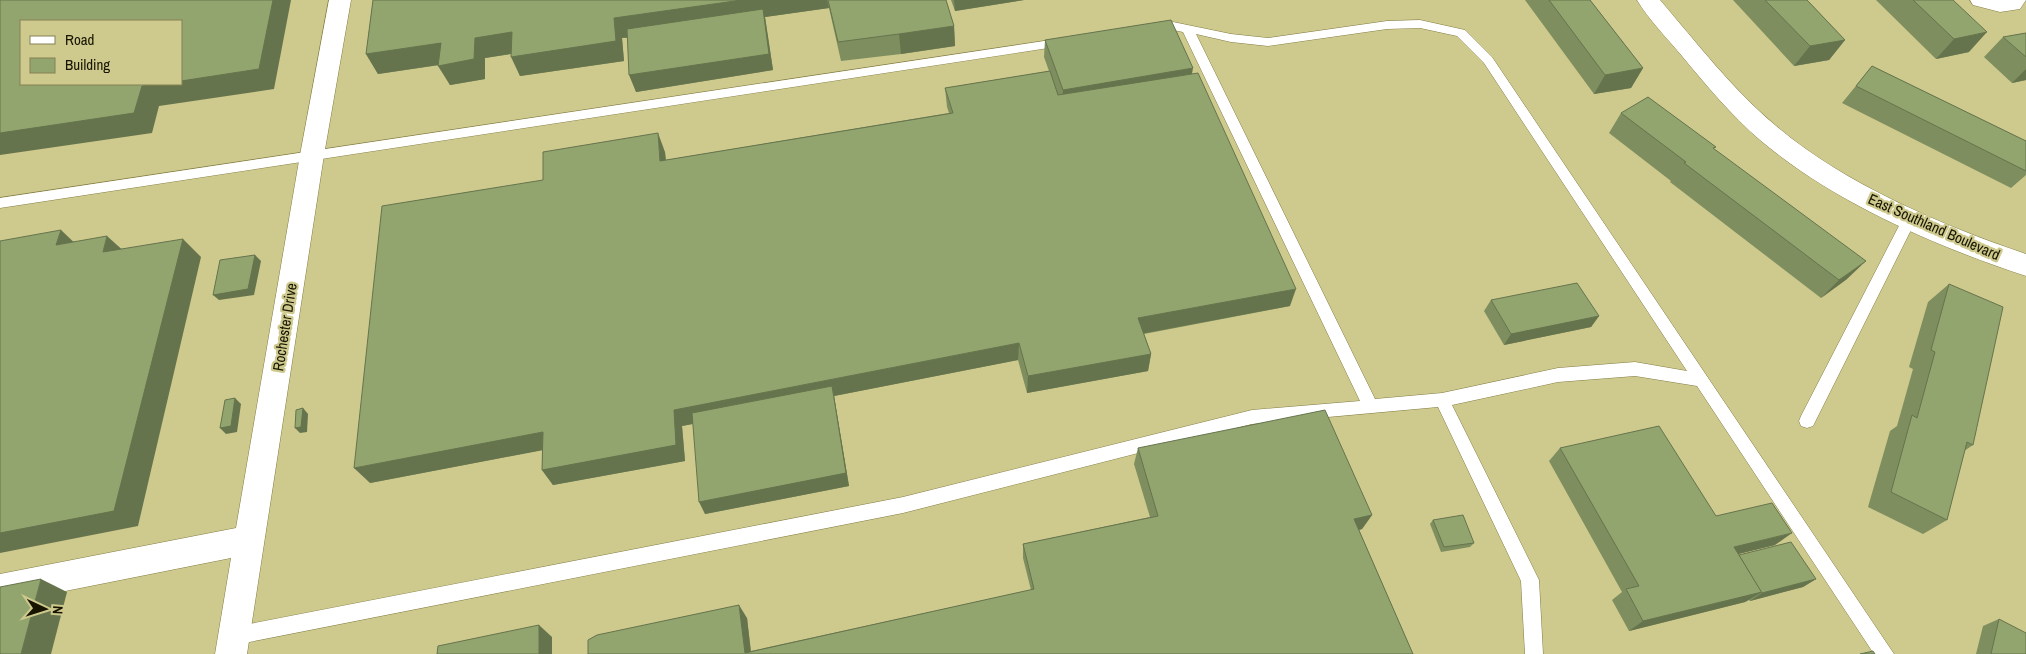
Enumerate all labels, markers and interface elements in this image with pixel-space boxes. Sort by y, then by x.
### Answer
legend [20,20,182,85]
text: Road [65,29,94,50]
text: Building [65,54,110,75]
street label: East Southland Boulevard [1865,188,2003,265]
street label: Rochester Drive [267,281,302,372]
north arrow [20,584,70,634]
text: N [49,605,67,615]

